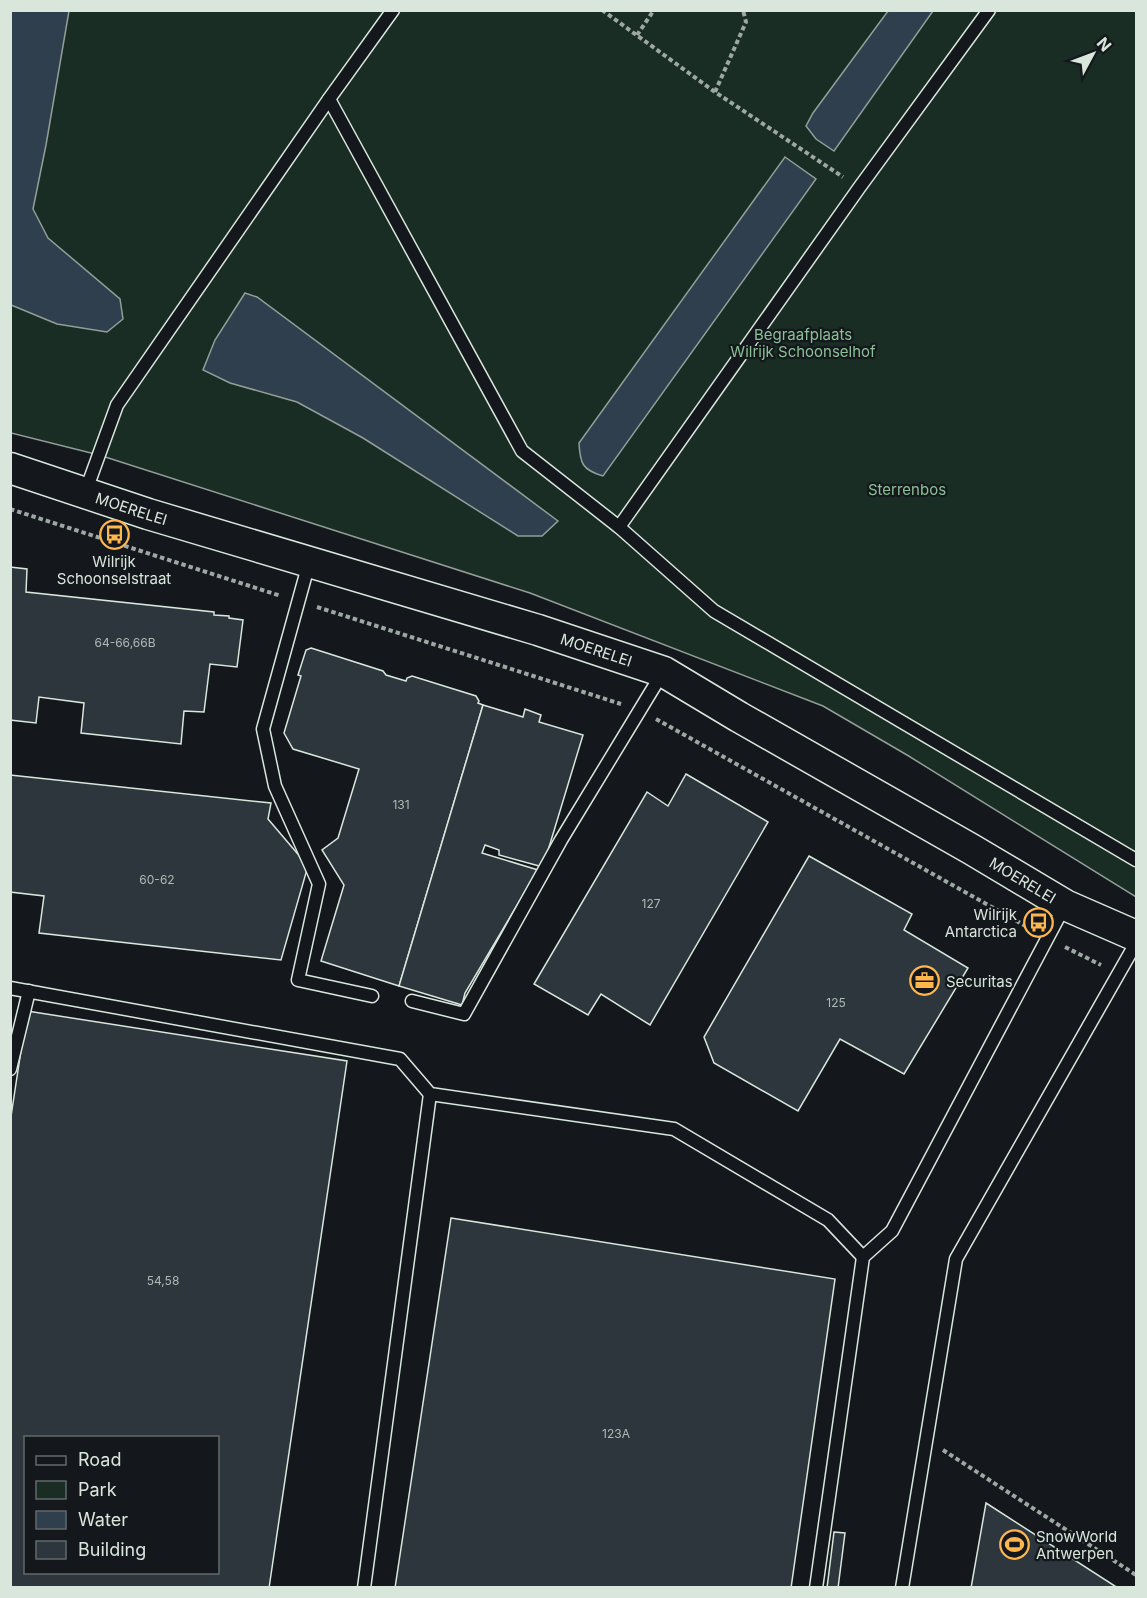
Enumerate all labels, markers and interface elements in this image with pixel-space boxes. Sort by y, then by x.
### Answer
north arrow [1063,24,1123,84]
text: N [1093,33,1116,55]
park label: Begraafplaats Wilrijk Schoonselhof [730,325,876,361]
park label: Sterrenbos [868,480,946,499]
street label: MOERELEI [93,488,170,529]
bus stop icon: Wilrijk Schoonselstraat [98,518,130,550]
place label: Wilrijk Schoonselstraat [57,552,171,588]
street label: MOERELEI [558,629,635,670]
house number: 64-66,66B [94,635,156,650]
house number: 131 [392,797,410,812]
street label: MOERELEI [986,853,1060,907]
house number: 60-62 [139,872,175,887]
house number: 127 [642,896,661,911]
place label: Wilrijk Antarctica [945,905,1018,941]
bus stop icon: Wilrijk Antarctica [1022,907,1054,939]
office icon: Securitas [909,965,941,997]
place label: Securitas [946,972,1013,991]
house number: 125 [826,995,846,1010]
house number: 54,58 [147,1273,179,1288]
house number: 123A [602,1426,630,1441]
legend [24,1436,219,1574]
text: Road [78,1449,121,1470]
text: Park [78,1479,117,1500]
text: Water [78,1509,128,1530]
place label: SnowWorld Antwerpen [1036,1527,1117,1563]
sports icon: SnowWorld Antwerpen [999,1529,1031,1561]
text: Building [78,1539,146,1560]

